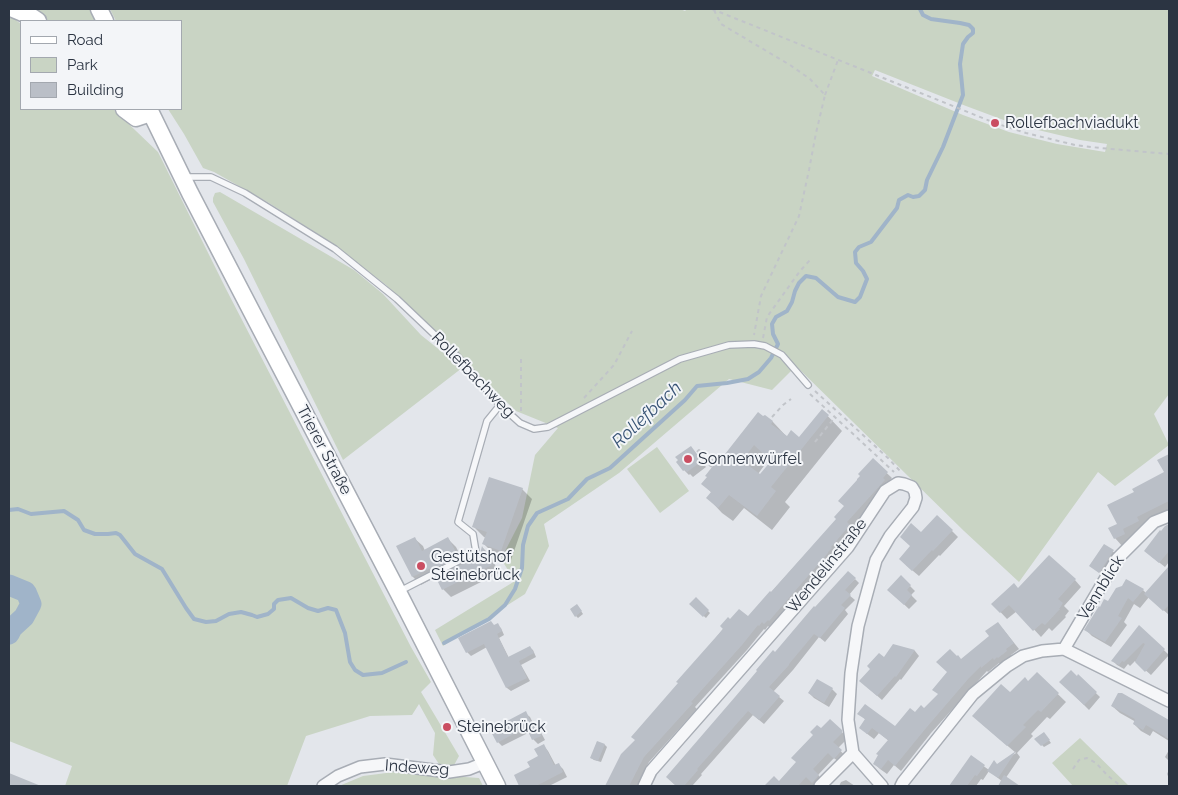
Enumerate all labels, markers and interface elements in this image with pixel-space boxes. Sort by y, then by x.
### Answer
legend [20,20,182,110]
text: Road [67,31,103,49]
text: Park [67,56,98,74]
text: Building [67,81,124,99]
place label: Rollefbachviadukt [1005,113,1139,133]
marker: Rollefbachviadukt [989,117,1001,129]
street label: Rollefbachweg [427,328,519,422]
water label: Rollefbach [608,377,686,453]
street label: Trierer Straße [292,402,356,498]
place label: Sonnenwürfel [698,449,801,469]
marker: Sonnenwürfel [682,453,694,465]
street label: Wendelinstraße [783,515,871,617]
place label: Gestütshof Steinebrück [431,547,520,585]
street label: Vennblick [1074,552,1128,624]
marker: Gestütshof Steinebrück [415,560,427,572]
place label: Steinebrück [457,717,546,737]
marker: Steinebrück [441,721,453,733]
street label: Indeweg [384,756,450,780]

